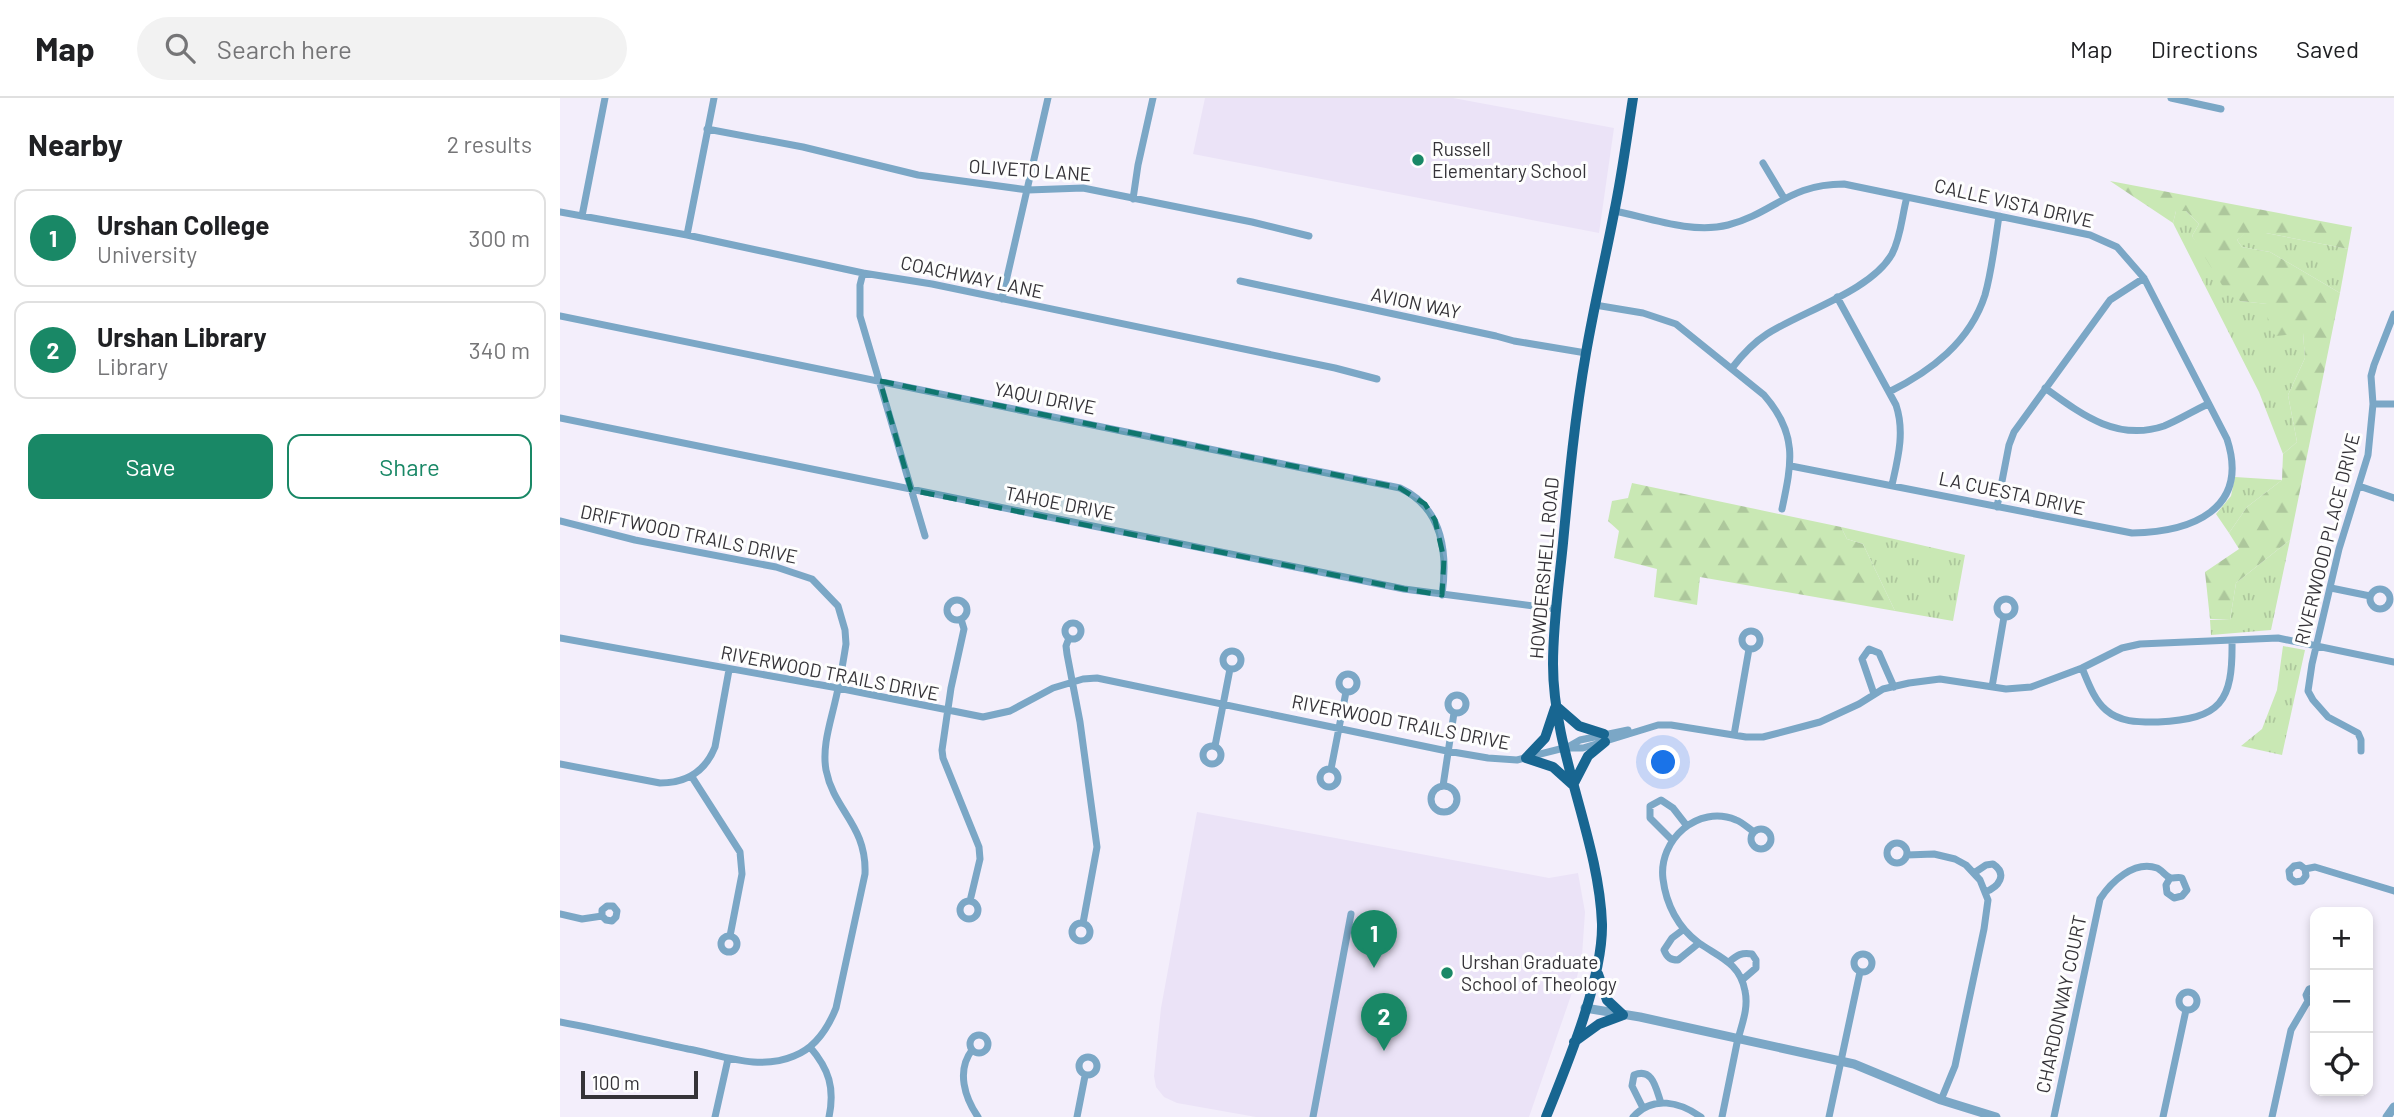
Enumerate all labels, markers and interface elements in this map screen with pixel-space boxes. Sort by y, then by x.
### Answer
search box [137,17,627,80]
text: Map [35,28,95,68]
icon: search [161,29,199,67]
text: Search here [217,33,352,64]
text: Map [2070,34,2113,63]
text: Directions [2151,34,2258,63]
text: Saved [2296,34,2359,63]
text: Nearby [28,126,123,162]
text: 2 results [447,130,532,158]
place label: Russell Elementary School [1432,137,1587,182]
marker: Russell Elementary School [1410,152,1426,168]
street label: OLIVETO LANE [968,154,1092,185]
street label: CALLE VISTA DRIVE [1932,173,2096,232]
text: Urshan College [97,209,269,240]
text: 1 [49,224,57,252]
text: 300 m [469,224,530,252]
text: University [97,240,197,268]
street label: COACHWAY LANE [899,250,1046,303]
street label: AVION WAY [1369,282,1463,323]
text: Urshan Library [97,321,267,352]
text: 2 [47,336,59,364]
text: 340 m [469,336,530,364]
text: Library [97,352,168,380]
street label: YAQUI DRIVE [992,376,1098,419]
street label: RIVERWOOD PLACE DRIVE [2289,431,2364,647]
button: Save [28,434,273,499]
button: Share [287,434,532,499]
street label: LA CUESTA DRIVE [1937,466,2087,519]
street label: HOWDERSHELL ROAD [1524,476,1563,660]
street label: TAHOE DRIVE [1003,481,1117,524]
street label: DRIFTWOOD TRAILS DRIVE [578,499,800,568]
street label: RIVERWOOD TRAILS DRIVE [719,640,941,705]
street label: RIVERWOOD TRAILS DRIVE [1290,689,1512,754]
your location [1646,745,1680,779]
map controls [2310,907,2373,1096]
button: + [2310,907,2373,970]
pin: 1 [1351,910,1397,968]
street label: CHARDONWAY COURT [2030,913,2091,1095]
place label: Urshan Graduate School of Theology [1461,950,1617,995]
marker: Urshan Graduate School of Theology [1439,965,1455,981]
button: − [2310,970,2373,1033]
pin: 2 [1361,993,1407,1051]
button: locate [2310,1033,2373,1096]
scale bar [581,1068,698,1100]
text: 100 m [592,1071,640,1094]

